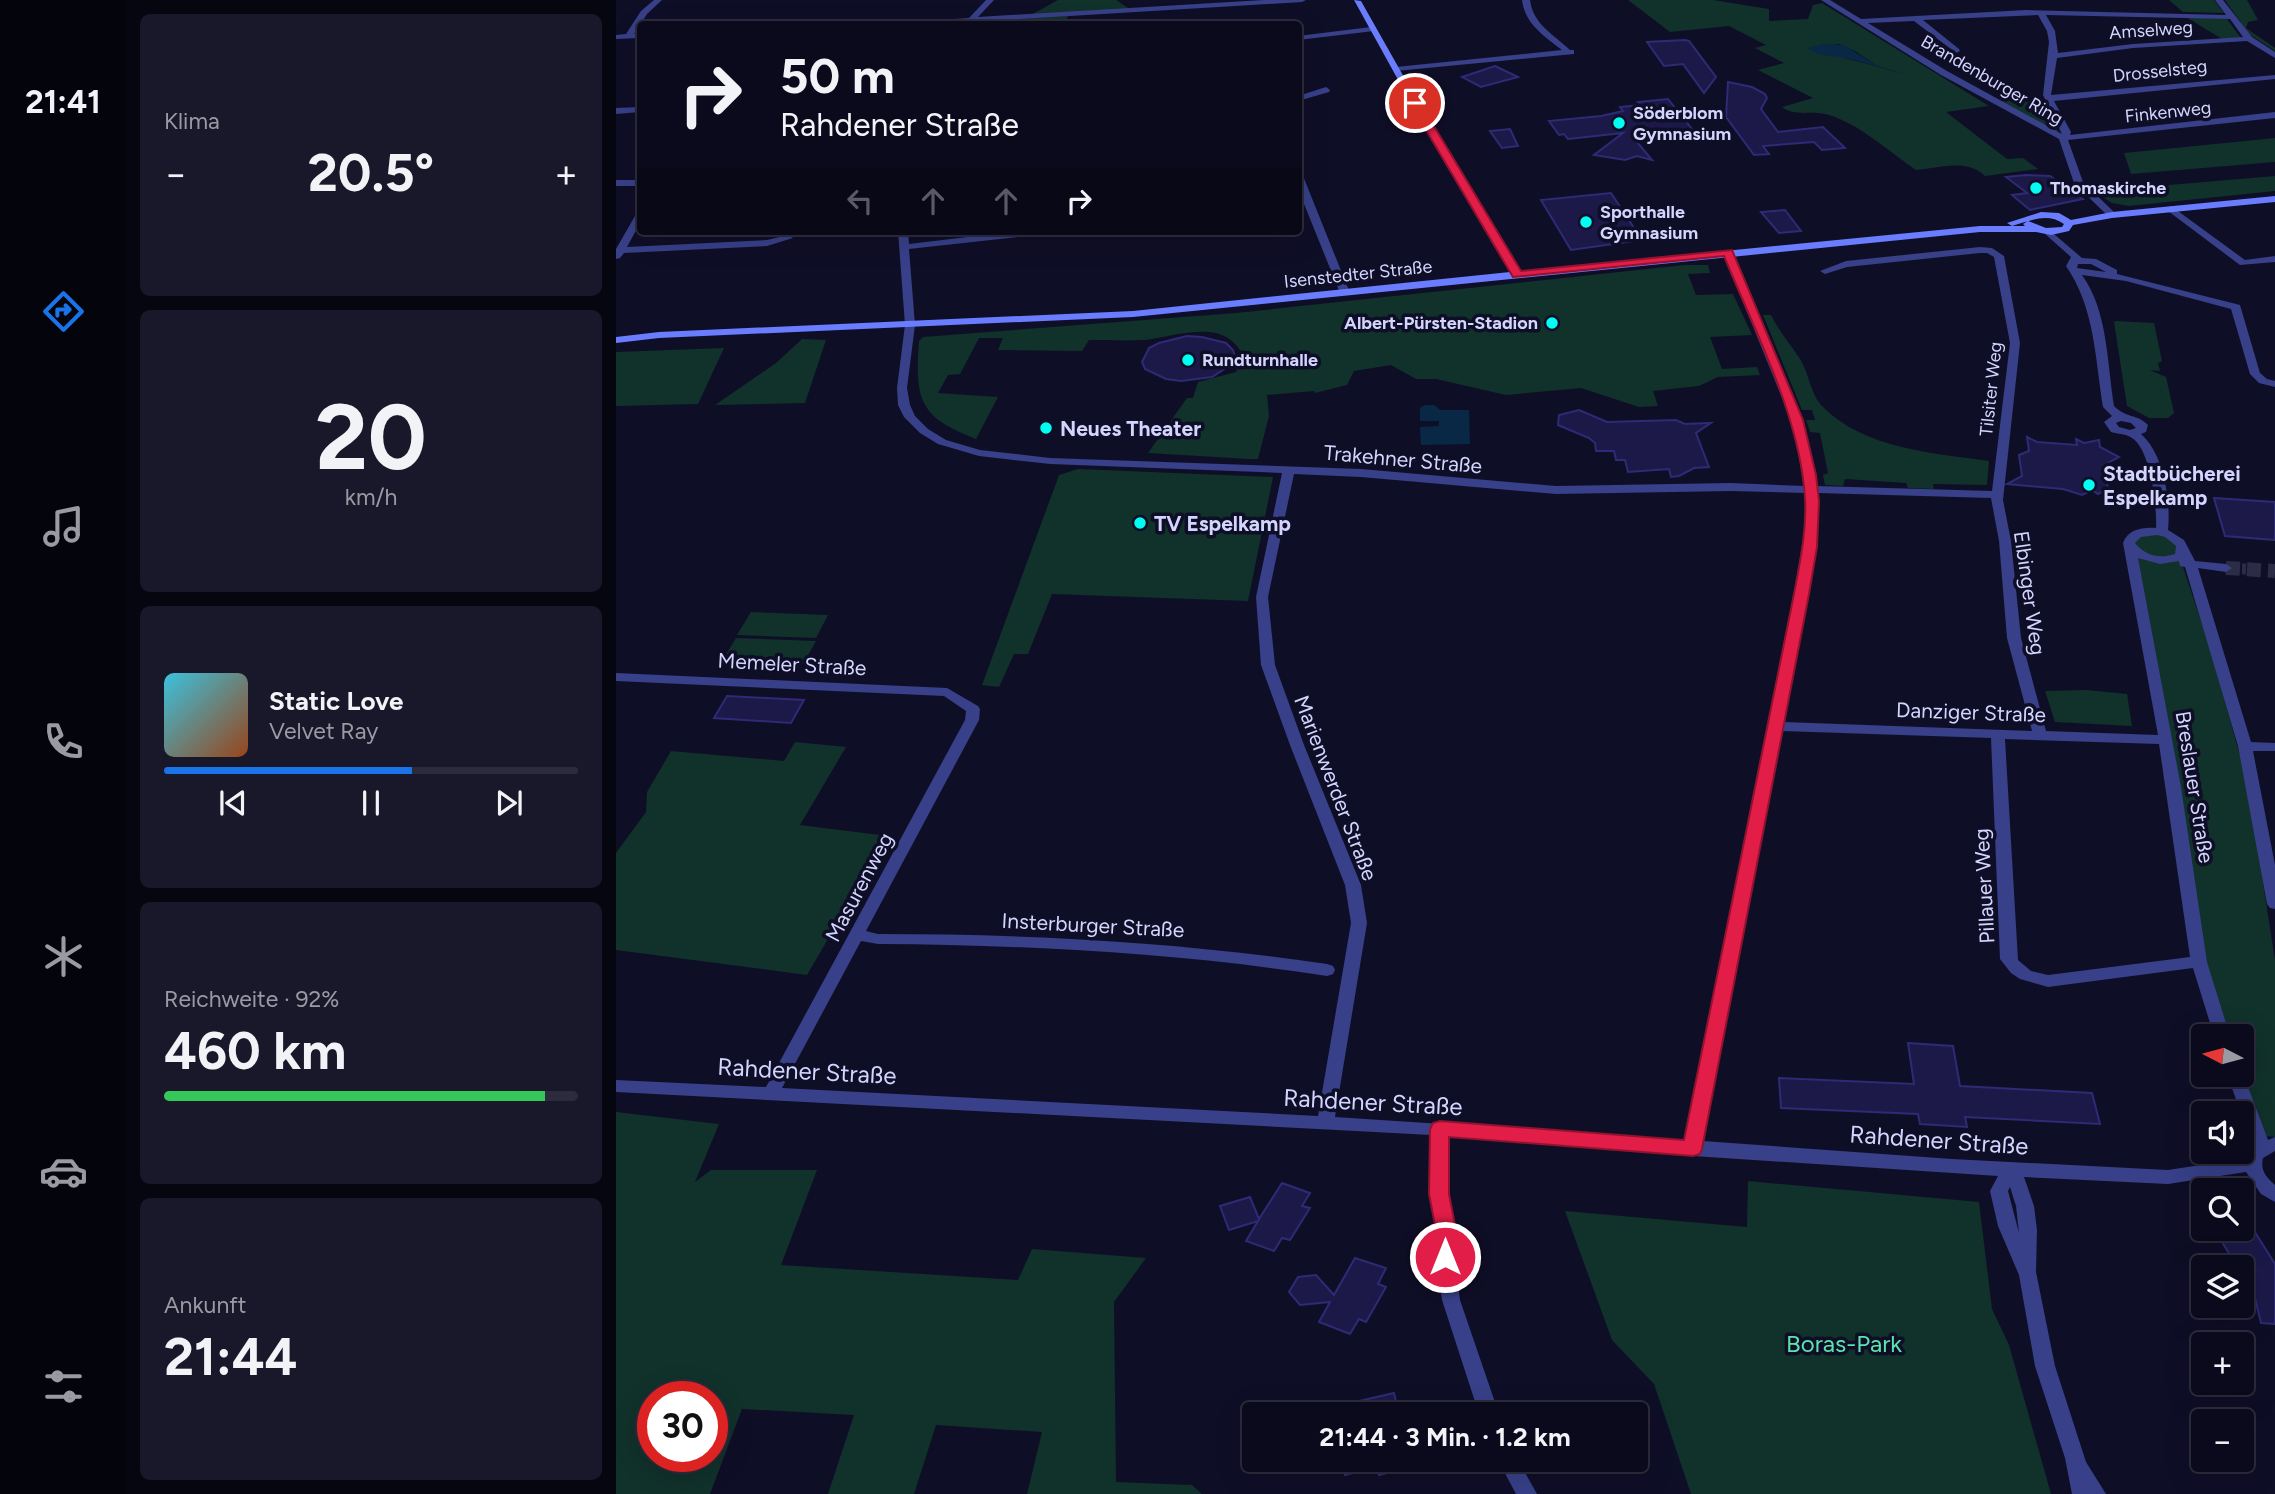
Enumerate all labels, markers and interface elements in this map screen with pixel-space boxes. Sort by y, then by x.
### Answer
street label: Amselweg [2108,16,2194,44]
street label: Brandenburger Ring [1917,30,2067,130]
text: 50 m [780,46,895,105]
icon: right [665,49,756,140]
street label: Drosselsteg [2112,55,2208,87]
pin [1385,73,1445,133]
text: 21:41 [25,83,101,121]
icon: arrive [1396,84,1434,122]
street label: Finkenweg [2124,97,2212,127]
place label: Söderblom Gymnasium [1633,102,1731,145]
text: Rahdener Straße [780,106,1019,144]
text: Klima [164,107,220,135]
marker: Söderblom Gymnasium [1611,115,1627,131]
text: 20.5° [308,142,434,204]
text: − [164,151,188,197]
text: + [554,151,578,197]
place label: Thomaskirche [2050,177,2166,199]
marker: Thomaskirche [2028,180,2044,196]
icon: left [841,182,879,220]
icon: ahead [914,182,952,220]
icon: ahead [987,182,1025,220]
icon: right [1060,182,1098,220]
place label: Sporthalle Gymnasium [1600,201,1698,244]
marker: Sporthalle Gymnasium [1578,214,1594,230]
street label: Isenstedter Straße [1283,255,1433,293]
icon: directions [39,287,88,336]
place label: Albert-Pürsten-Stadion [1344,312,1538,334]
marker: Albert-Pürsten-Stadion [1544,315,1560,331]
street label: Tilsiter Weg [1975,341,2007,437]
place label: Rundturnhalle [1202,349,1318,371]
marker: Rundturnhalle [1180,352,1196,368]
text: 20 [315,383,427,492]
place label: Neues Theater [1060,416,1201,441]
marker: Neues Theater [1038,420,1054,436]
street label: Trakehner Straße [1323,440,1483,478]
place label: Stadtbücherei Espelkamp [2103,461,2241,510]
marker: Stadtbücherei Espelkamp [2081,477,2097,493]
text: km/h [345,483,397,511]
icon: music [39,502,88,551]
place label: TV Espelkamp [1154,511,1291,536]
marker: TV Espelkamp [1132,515,1148,531]
street label: Elbinger Weg [2009,529,2051,657]
street label: Memeler Straße [717,648,867,680]
text: Static Love [269,685,403,717]
street label: Marienwerder Straße [1289,692,1383,884]
street label: Danziger Straße [1896,697,2046,727]
street label: Breslauer Straße [2171,709,2219,865]
icon: phone [39,717,88,766]
text: Velvet Ray [269,717,378,745]
icon: previous [214,784,252,822]
icon: pause [352,784,390,822]
icon: next [490,784,528,822]
street label: Masurenweg [820,828,898,946]
street label: Pillauer Weg [1968,828,2000,944]
street label: Insterburger Straße [1001,908,1185,942]
icon: climate [39,932,88,981]
text: Reichweite · 92% [164,985,339,1013]
text: 460 km [164,1020,346,1082]
north arrow [2191,1024,2254,1087]
map controls [2191,1024,2254,1472]
street label: Rahdener Straße [717,1052,897,1090]
street label: Rahdener Straße [1283,1083,1463,1121]
button: sound [2191,1101,2254,1164]
street label: Rahdener Straße [1849,1119,2029,1161]
icon: car [39,1147,88,1196]
button: search [2191,1178,2254,1241]
position arrow [1408,1220,1482,1294]
button: layers [2191,1255,2254,1318]
text: Ankunft [164,1291,246,1319]
text: 21:44 [164,1326,298,1388]
park label: Boras-Park [1786,1329,1902,1358]
button: + [2191,1332,2254,1395]
icon: filters [39,1362,88,1411]
speed limit sign: 30 [637,1381,728,1472]
button: − [2191,1409,2254,1472]
text: 21:44 · 3 Min. · 1.2 km [1319,1421,1571,1453]

